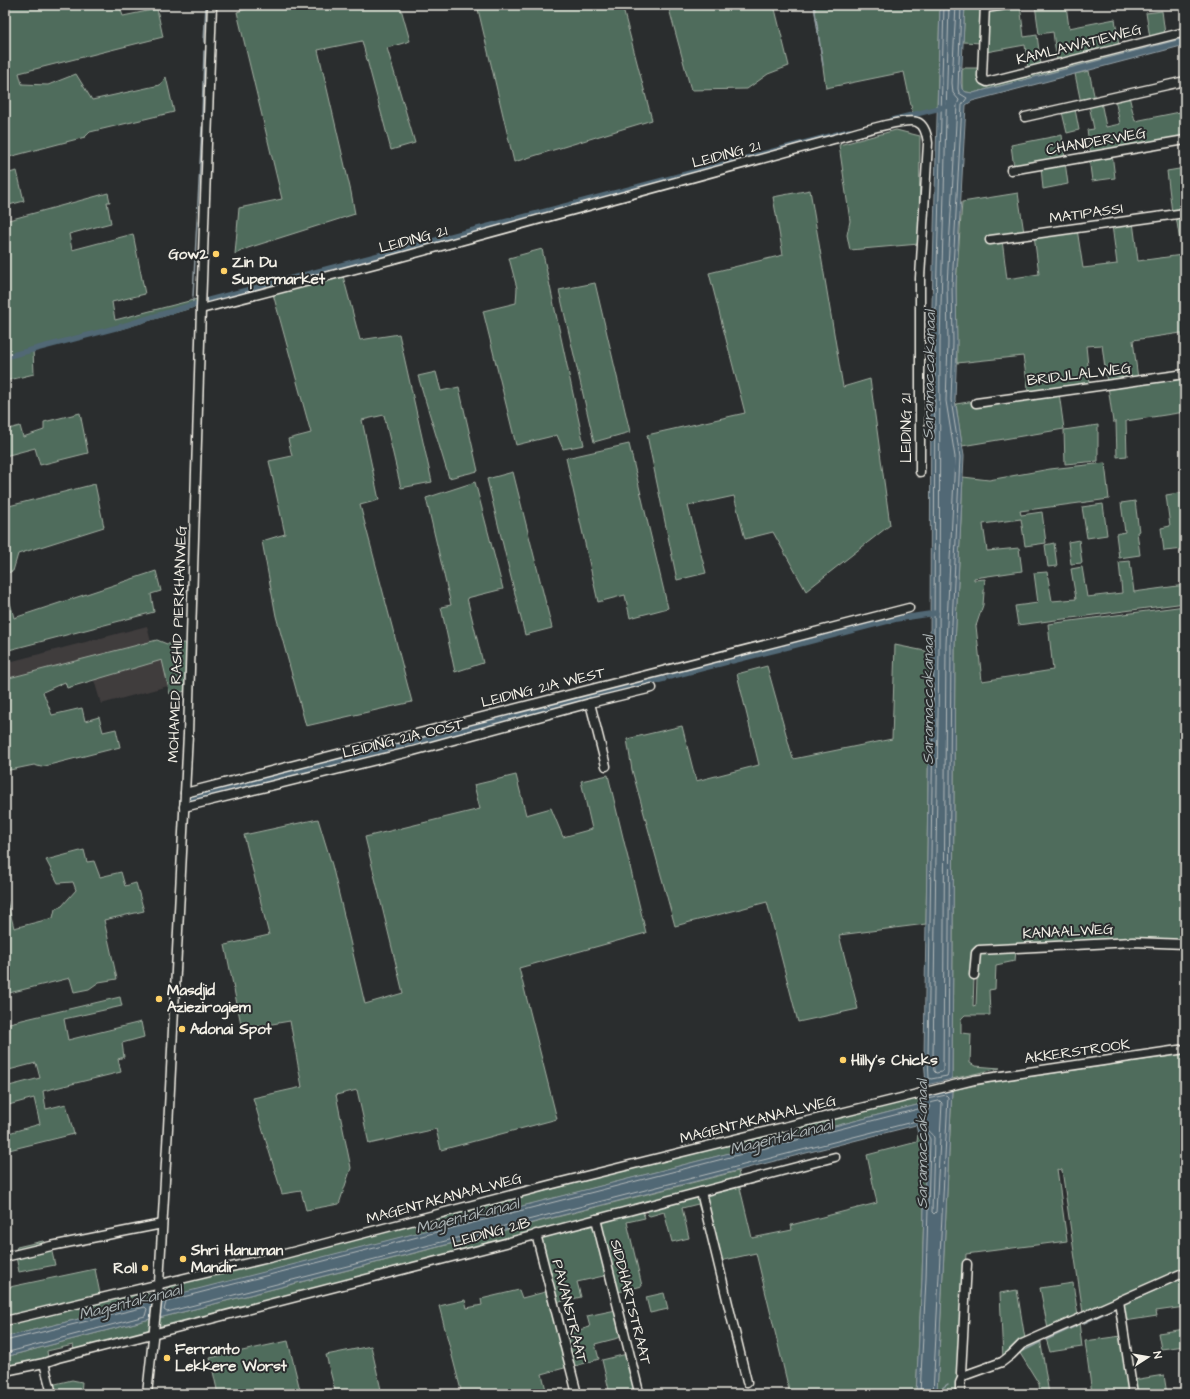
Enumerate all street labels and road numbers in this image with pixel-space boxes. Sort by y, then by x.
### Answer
street label: KAMLAWATIEWEG [1014,19,1145,70]
street label: CHANDERWEG [1044,122,1148,161]
street label: LEIDING 21 [690,135,763,174]
street label: MATIPASSI [1048,198,1124,229]
street label: LEIDING 21 [377,220,450,259]
street label: BRIDJLALWEG [1026,358,1133,391]
street label: LEIDING 21 [896,393,917,463]
street label: MOHAMED RASHID PIERKHANWEG [163,525,192,763]
street label: LEIDING 21A WEST [479,662,608,713]
street label: LEIDING 21A OOST [340,713,467,764]
street label: KANAALWEG [1022,919,1115,944]
street label: AKKERSTROOK [1023,1034,1131,1069]
street label: MAGENTAKANAALWEG [678,1090,839,1149]
street label: MAGENTAKANAALWEG [364,1167,525,1229]
street label: LEIDING 21B [450,1212,533,1253]
street label: SIDDHARTSTRAAT [605,1237,656,1368]
street label: PAVANSTRAAT [547,1257,593,1366]

